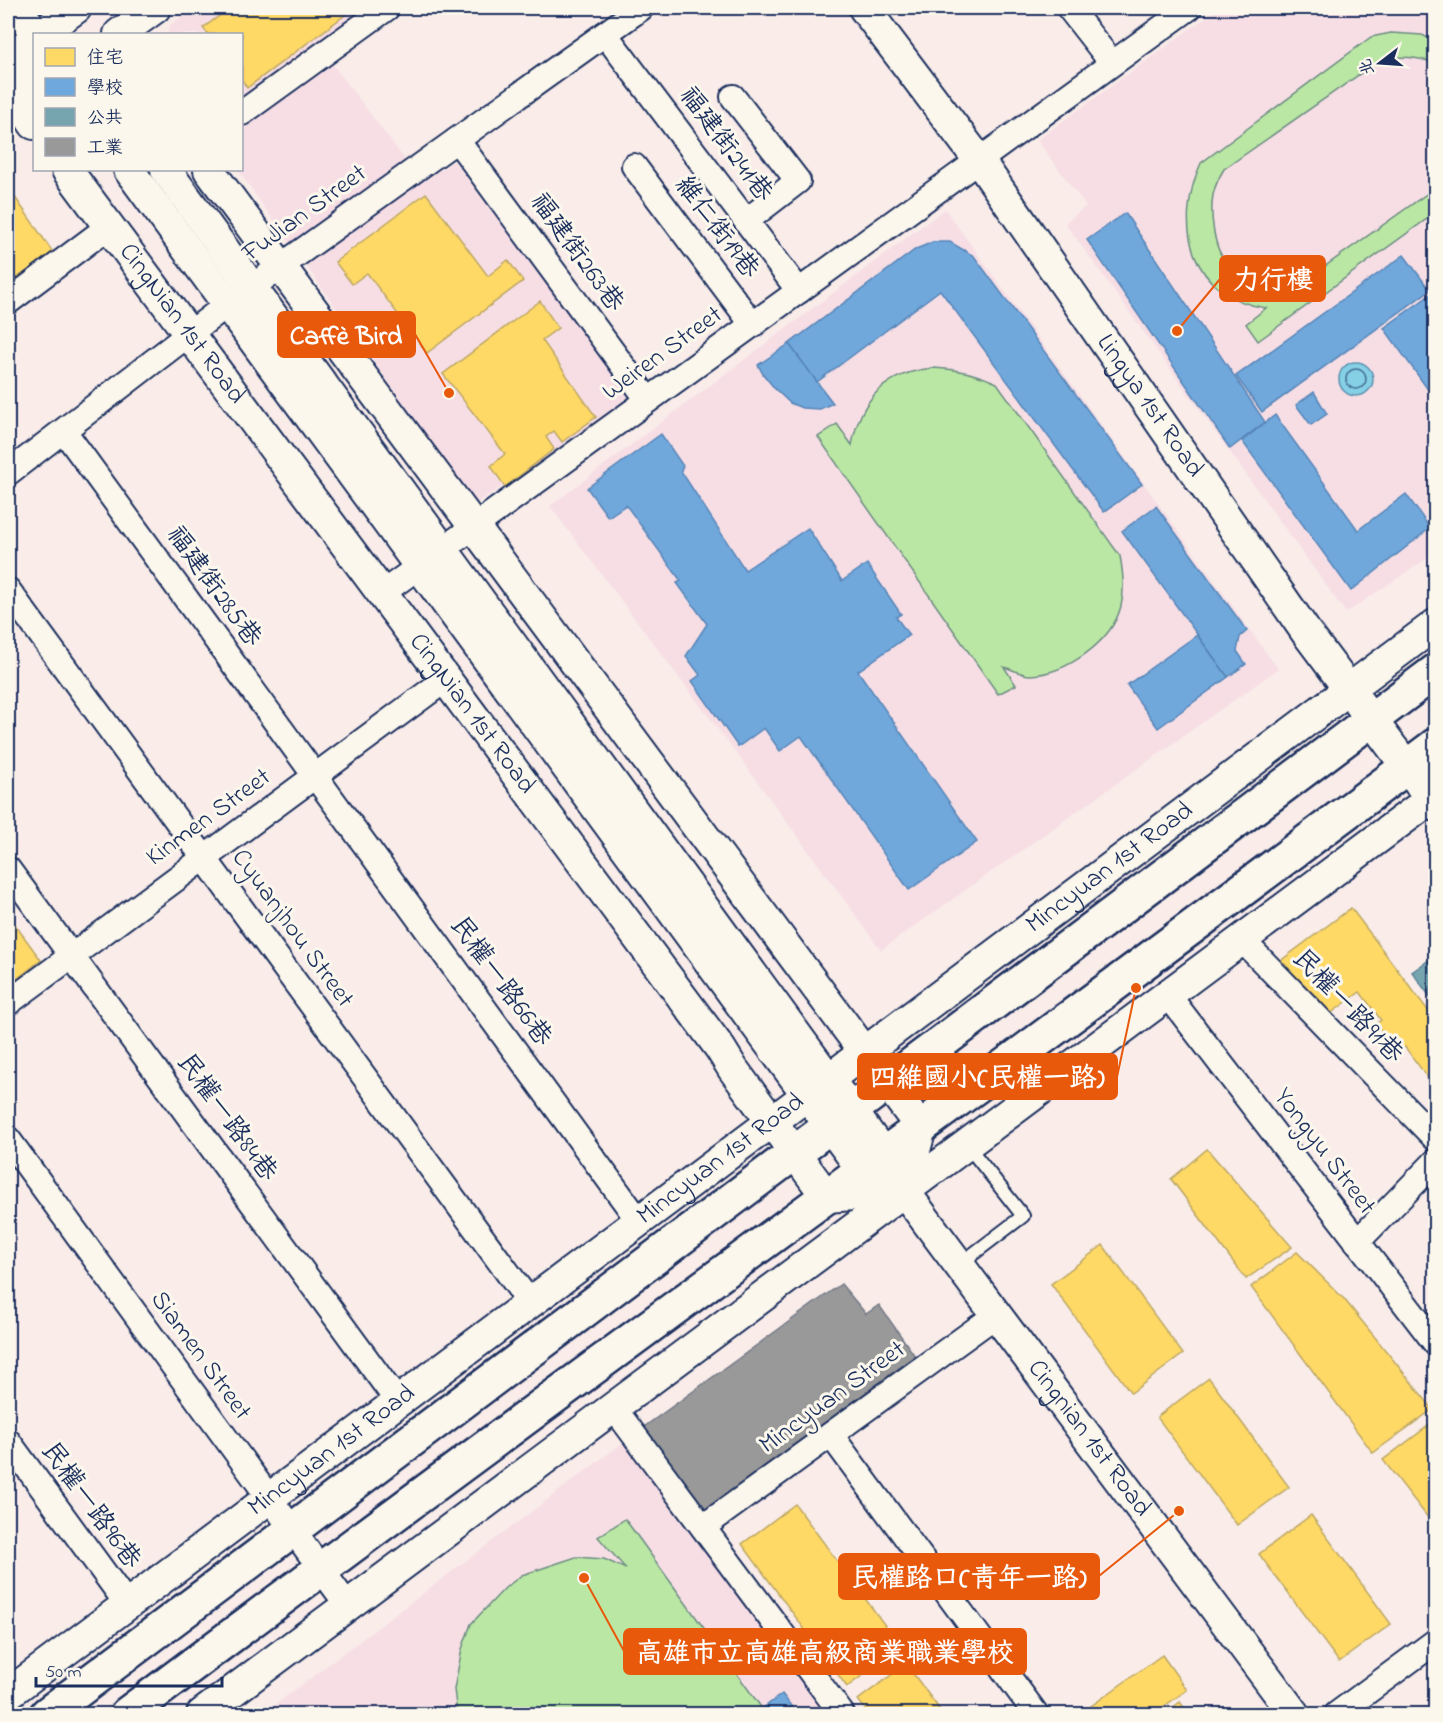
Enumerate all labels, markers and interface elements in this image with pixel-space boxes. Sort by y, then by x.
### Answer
legend [33,33,243,171]
north arrow [1350,33,1410,93]
text: 住宅 [87,46,123,72]
text: 北 [1354,56,1381,78]
text: 學校 [87,76,123,102]
street label: 福建街241巷 [669,79,781,211]
text: 公共 [87,106,123,132]
text: 工業 [87,136,123,162]
street label: FuJian Street [234,156,375,273]
street label: 維仁街19巷 [665,169,767,287]
street label: 福建街263巷 [520,186,632,320]
street label: CingNian 1st Road [109,235,254,413]
callout: 力行樓 [1220,256,1325,301]
text: 力行樓 [1233,262,1314,301]
street label: Weiren Street [595,297,731,411]
callout: Caffè Bird [278,312,415,357]
text: Caffè Bird [290,318,403,357]
street label: Lingya 1st Road [1086,327,1213,486]
street label: 福建街285巷 [156,519,270,655]
street label: CingNian 1st Road [399,625,545,803]
street label: Kinmen Street [138,759,280,877]
street label: Mincyuan 1st Road [1018,793,1202,944]
street label: Cyuanjhou Street [221,842,363,1017]
street label: 民權一路66巷 [440,909,560,1055]
street label: 民權一路91巷 [1283,941,1411,1073]
street label: 民權一路84巷 [166,1046,286,1190]
callout: 四維國小(民權一路) [858,1054,1117,1099]
text: 四維國小(民權一路) [869,1060,1105,1099]
street label: Yongyu Street [1264,1080,1385,1224]
street label: Mincyuan 1st Road [629,1084,813,1235]
street label: Siamen Street [140,1283,260,1429]
street label: Mincyuan Street [752,1332,914,1464]
street label: Cingnian 1st Road [1017,1352,1160,1526]
street label: Mincyuan 1st Road [240,1375,424,1527]
street label: 民權一路96巷 [31,1434,149,1578]
callout: 民權路口(青年一路) [839,1554,1099,1599]
text: 民權路口(青年一路) [851,1560,1087,1599]
callout: 高雄市立高雄高級商業職業學校 [624,1629,1026,1674]
text: 高雄市立高雄高級商業職業學校 [636,1635,1014,1674]
scale bar [36,1650,222,1688]
text: 50 m [45,1660,82,1686]

